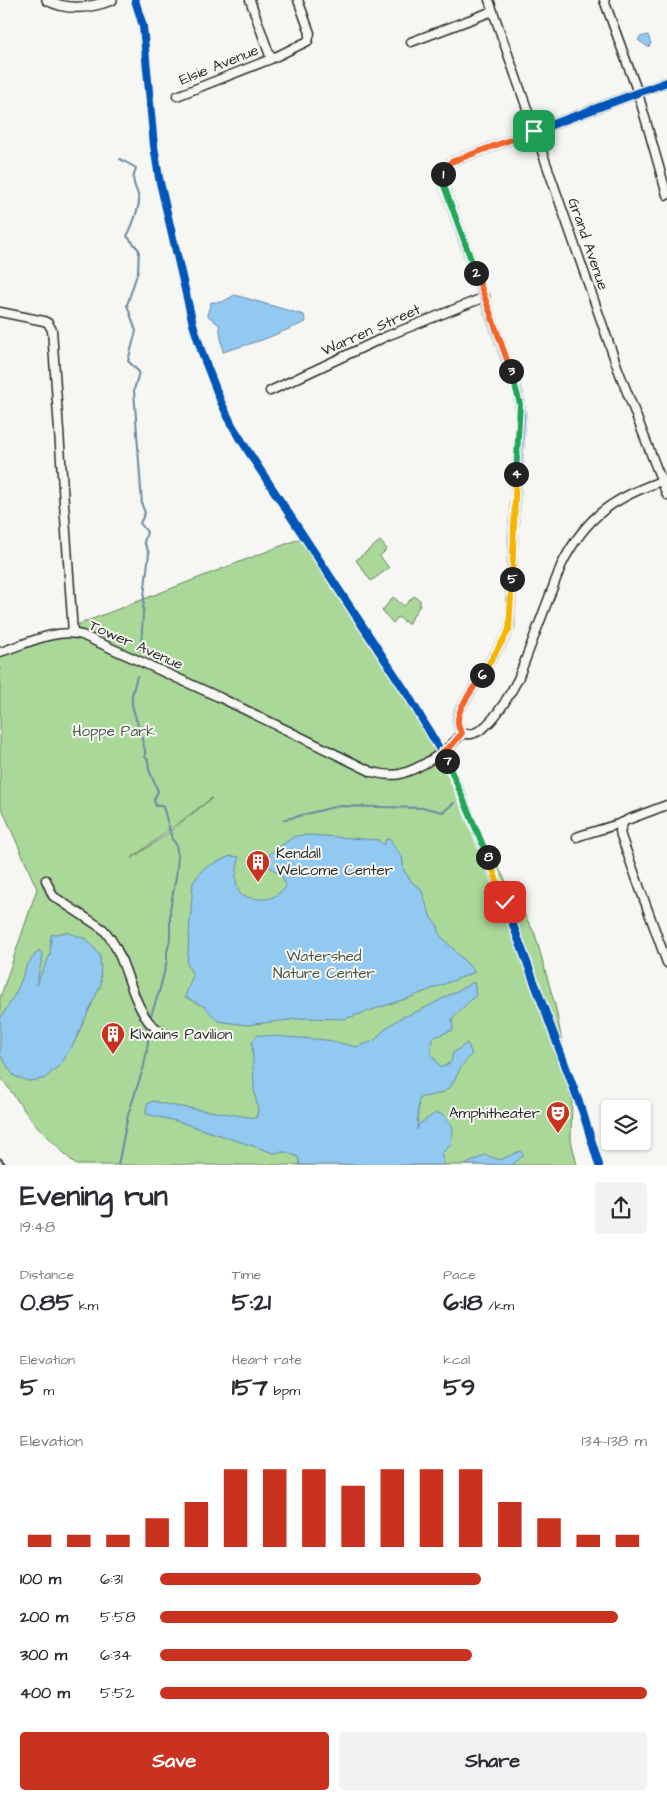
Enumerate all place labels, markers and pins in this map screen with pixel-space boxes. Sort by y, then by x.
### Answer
pin [513,110,555,152]
pin: 1 [430,162,456,186]
pin: 2 [464,260,488,286]
pin: 3 [498,358,524,384]
pin: 4 [504,462,528,486]
pin: 5 [500,566,524,592]
pin: 6 [470,662,494,688]
pin: 7 [434,748,460,774]
place label: Kendall Welcome Center [276,843,393,881]
pin: 8 [476,844,500,870]
building icon: Kendall Welcome Center [245,849,271,883]
pin [484,881,526,923]
building icon: Klwains Pavilion [100,1021,126,1055]
place label: Klwains Pavilion [130,1024,233,1045]
theatre icon: Amphitheater [545,1100,571,1134]
place label: Amphitheater [449,1103,540,1124]

